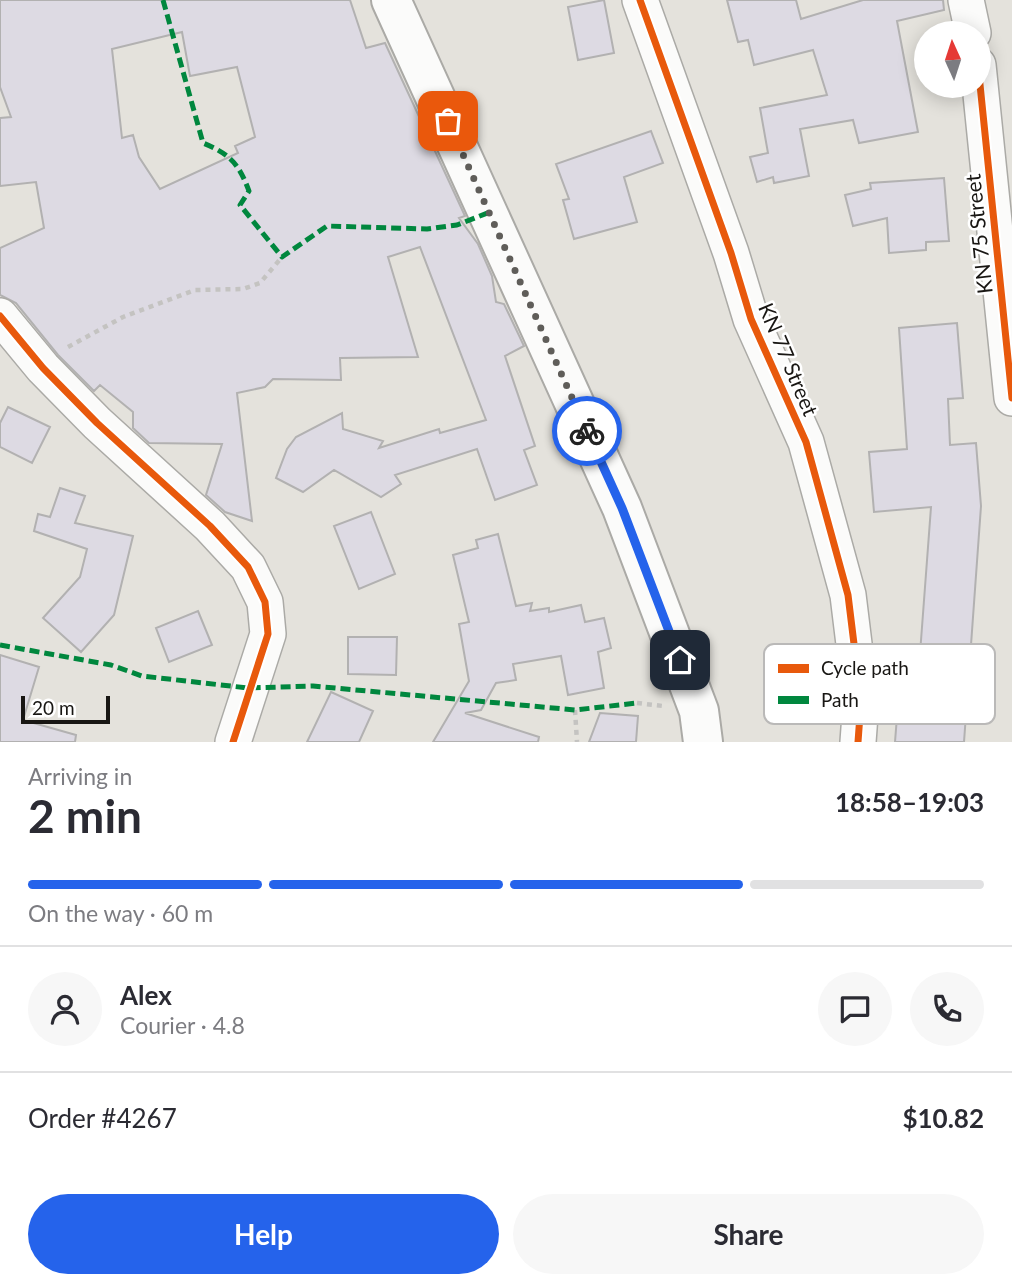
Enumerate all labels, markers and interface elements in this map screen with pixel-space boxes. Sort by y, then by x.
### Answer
north arrow [914,21,990,98]
map controls [914,21,991,98]
pin [418,91,478,151]
icon: bag [429,102,467,140]
street label: KN 75 Street [959,172,997,295]
street label: KN 77 Street [754,299,824,420]
courier [552,396,622,466]
icon: bike [568,412,606,450]
pin [650,630,710,690]
icon: home [661,641,699,679]
legend [764,644,995,724]
text: Cycle path [821,656,909,679]
text: Path [821,688,859,711]
scale bar [21,693,110,725]
text: 20 m [32,696,75,719]
text: Arriving in [28,762,132,790]
text: 18:58–19:03 [835,786,984,818]
text: 2 min [28,788,142,843]
text: On the way · 60 m [28,899,213,927]
button: person [28,972,102,1046]
button: chat [818,972,892,1046]
button: phone [910,972,984,1046]
text: Alex [120,979,172,1011]
text: Courier · 4.8 [120,1011,245,1039]
text: Order #4267 [28,1102,177,1134]
text: $10.82 [902,1102,984,1134]
button: Help [28,1194,499,1274]
button: Share [513,1194,984,1274]

